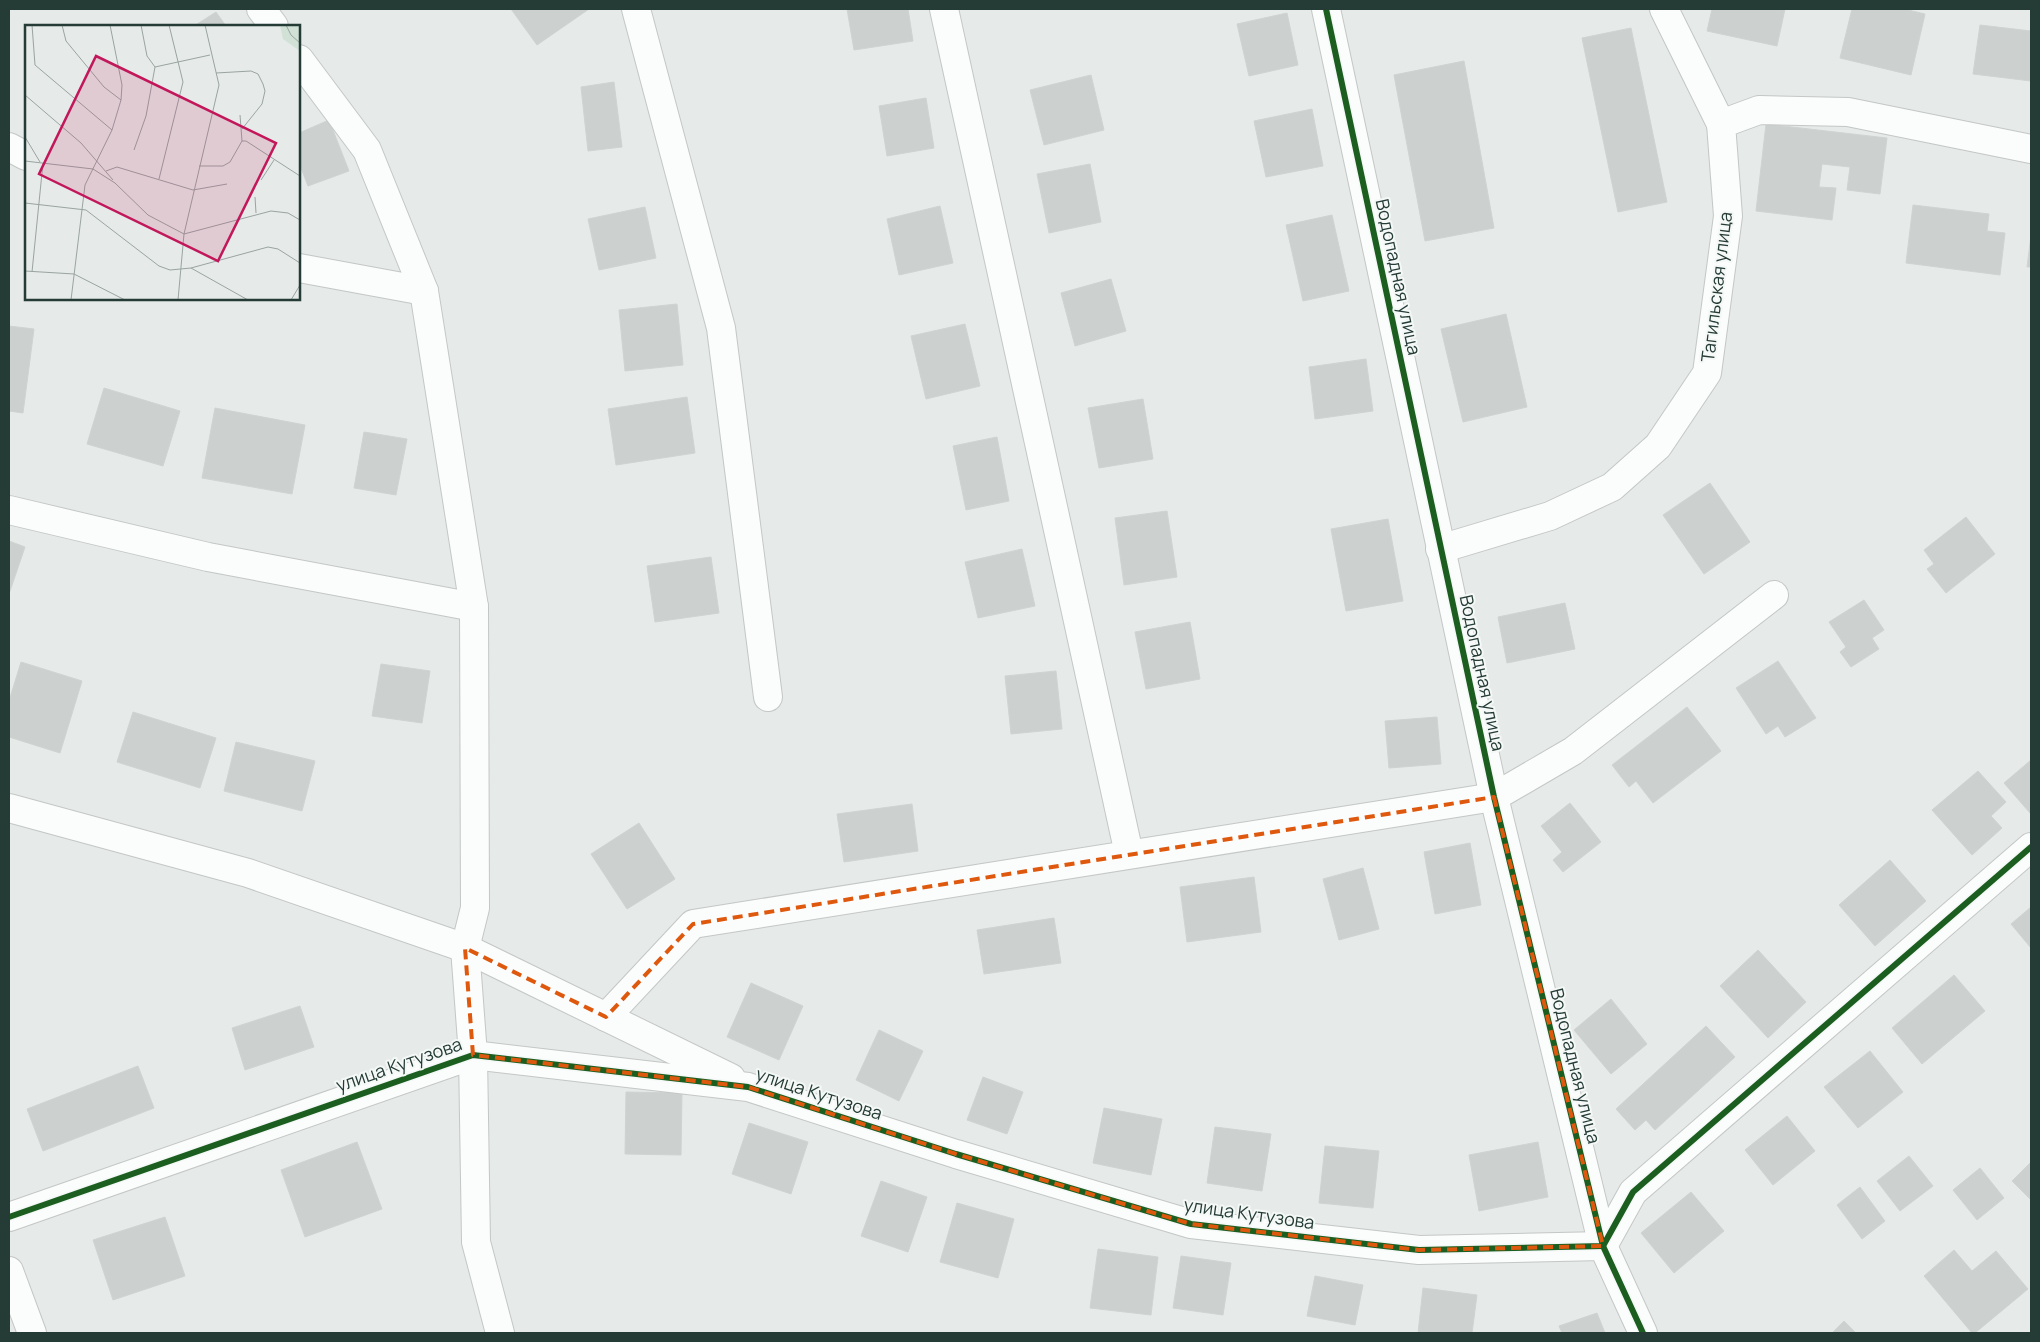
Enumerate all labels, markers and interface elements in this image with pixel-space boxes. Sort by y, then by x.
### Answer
inset map [25,25,300,300]
street label: Водопадная улица [1371,196,1427,357]
street label: Тагильская улица [1695,210,1737,363]
street label: Водопадная улица [1455,592,1511,753]
street label: Водопадная улица [1545,986,1607,1146]
street label: улица Кутузова [332,1031,465,1097]
street label: улица Кутузова [753,1061,886,1125]
street label: улица Кутузова [1182,1192,1316,1234]

